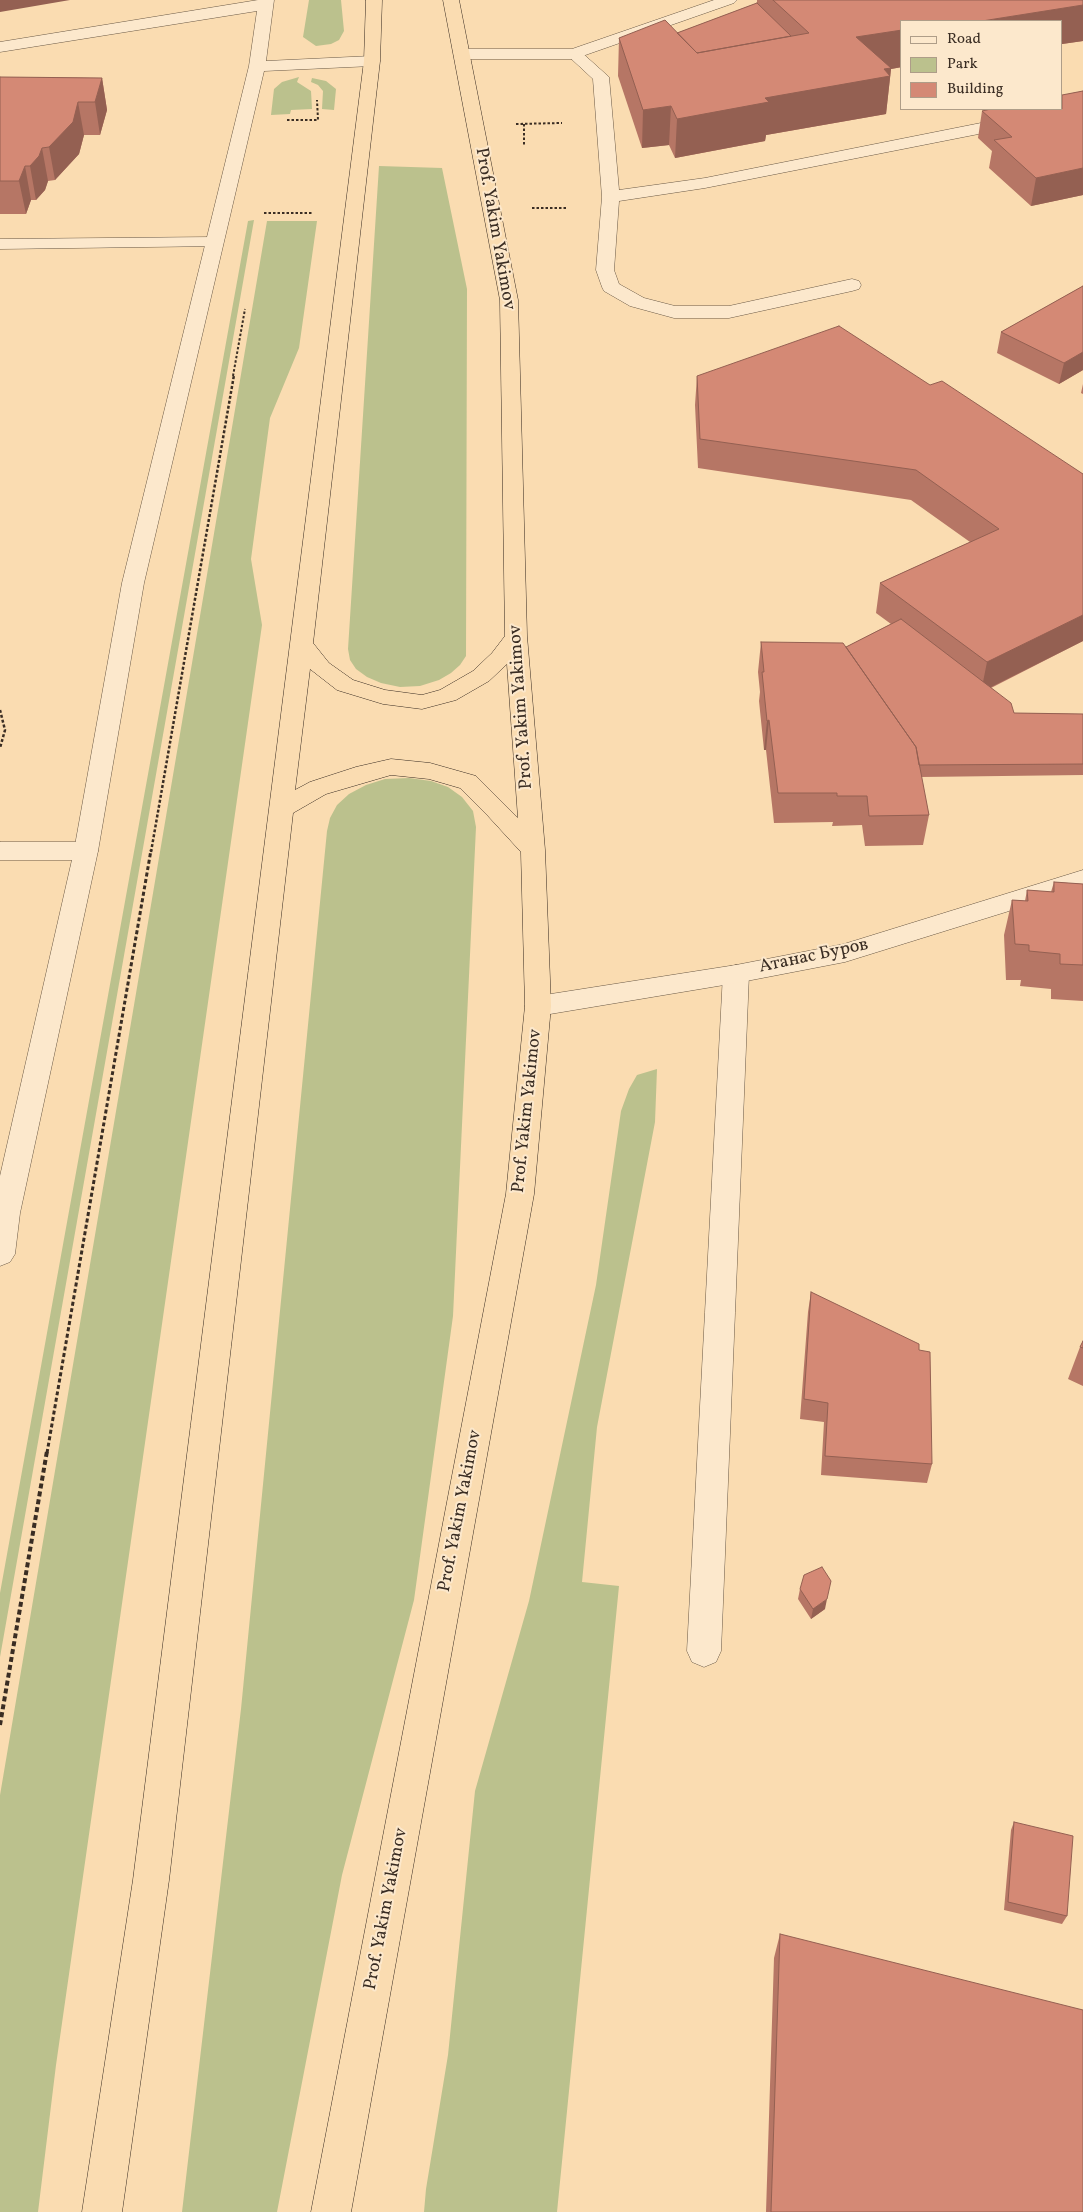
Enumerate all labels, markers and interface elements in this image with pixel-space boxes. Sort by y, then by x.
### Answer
legend [900,20,1063,110]
text: Road [947,29,981,50]
text: Park [947,54,978,75]
text: Building [947,79,1003,100]
street label: Prof. Yakim Yakimov [469,146,519,312]
street label: Prof. Yakim Yakimov [505,624,539,790]
street label: Атанас Буров [757,935,871,979]
street label: Prof. Yakim Yakimov [509,1028,547,1194]
street label: Prof. Yakim Yakimov [435,1428,487,1594]
street label: Prof. Yakim Yakimov [361,1826,413,1992]

